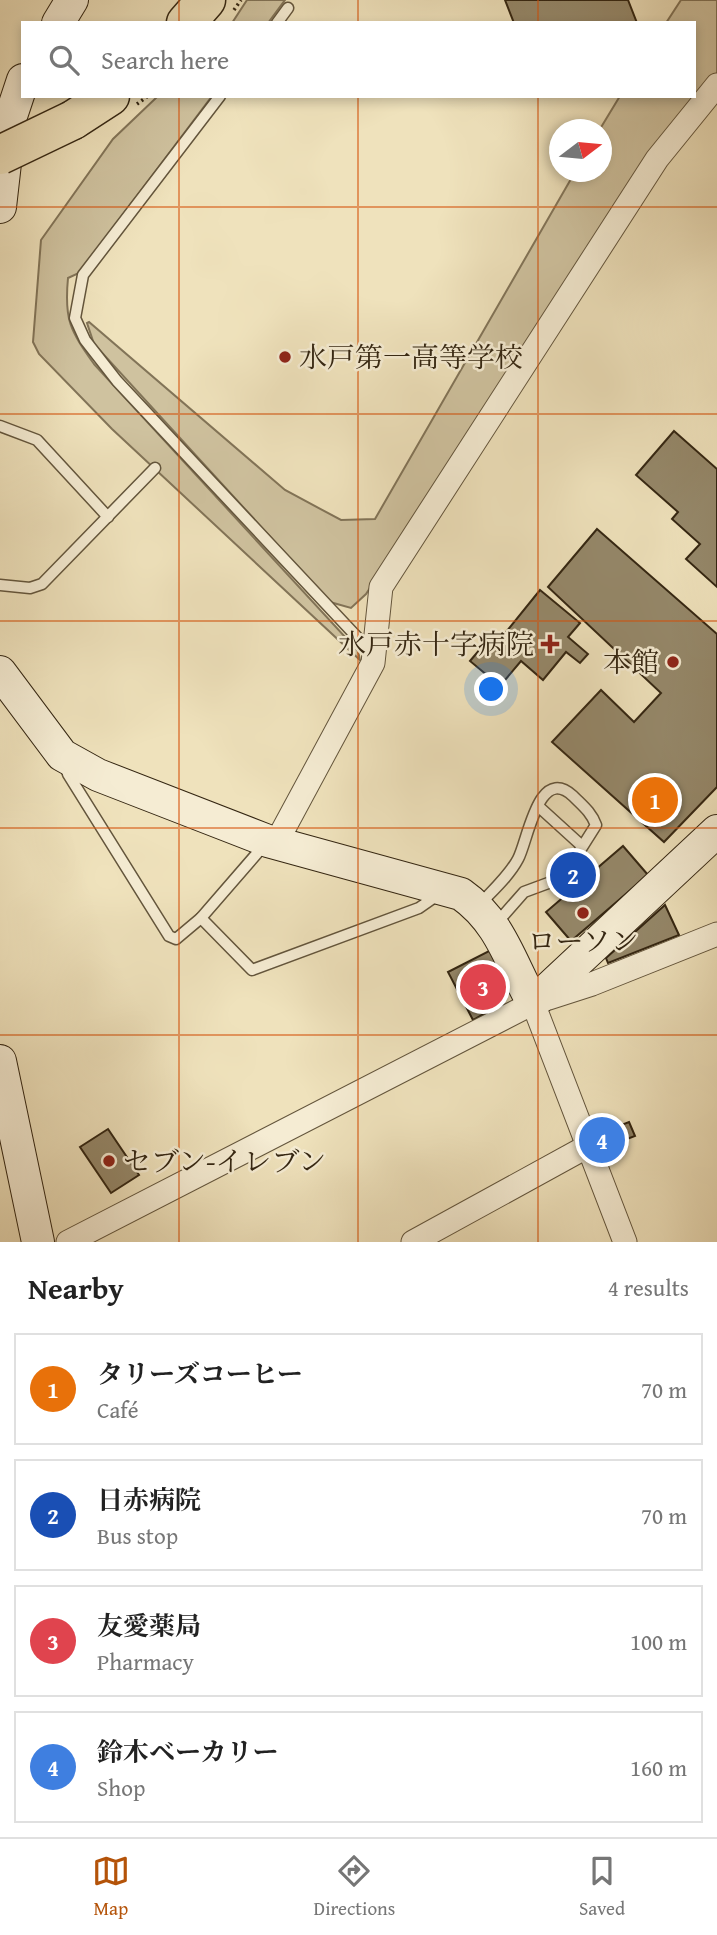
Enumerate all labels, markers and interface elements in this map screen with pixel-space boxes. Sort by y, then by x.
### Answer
search box [21,21,696,98]
text: Search here [101,40,229,79]
icon: search [45,41,83,79]
north arrow [549,119,612,182]
place label: 水戸第一高等学校 [299,336,523,377]
marker: 水戸第一高等学校 [277,349,293,365]
place label: 水戸赤十字病院 [338,623,534,664]
marker: 水戸赤十字病院 [540,634,560,654]
place label: 本館 [603,641,659,682]
marker: 本館 [665,654,681,670]
your location [474,672,508,706]
pin: 1 [632,774,678,826]
pin: 2 [550,849,596,901]
marker: ローソン [575,905,591,921]
place label: ローソン [528,920,638,961]
pin: 3 [460,961,506,1013]
pin: 4 [579,1114,625,1166]
place label: セブン-イレブン [123,1140,326,1181]
marker: セブン-イレブン [101,1153,117,1169]
text: Nearby [28,1266,124,1310]
text: 4 results [608,1271,689,1304]
text: タリーズコーヒー [97,1354,303,1393]
text: 1 [47,1373,59,1406]
text: 70 m [641,1373,687,1406]
text: Café [97,1393,139,1426]
text: 日赤病院 [97,1480,201,1519]
text: 2 [47,1499,59,1532]
text: 70 m [641,1499,687,1532]
text: Bus stop [97,1519,178,1552]
text: 友愛薬局 [97,1606,201,1645]
text: 3 [47,1625,59,1658]
text: 100 m [630,1625,687,1658]
text: Pharmacy [97,1645,194,1678]
text: 鈴木ベーカリー [97,1732,278,1771]
text: 4 [47,1751,59,1784]
text: 160 m [630,1751,687,1784]
text: Shop [97,1771,145,1804]
tab: Map [92,1852,130,1922]
tab: Directions [314,1852,395,1922]
tab: Saved [579,1852,625,1922]

